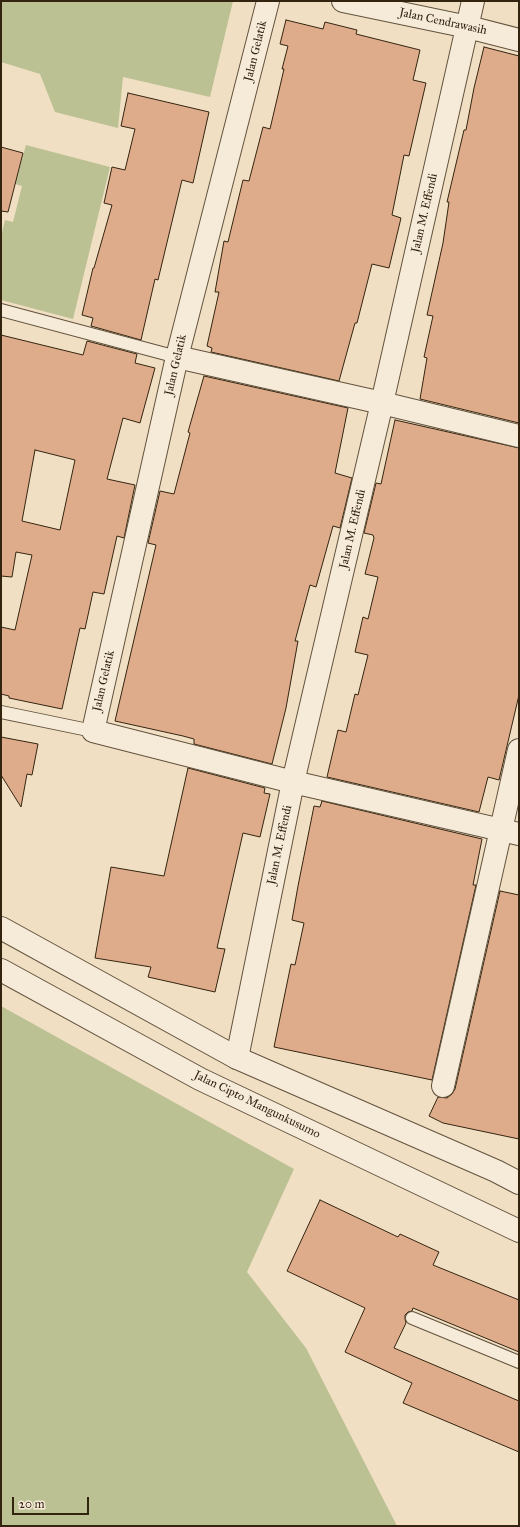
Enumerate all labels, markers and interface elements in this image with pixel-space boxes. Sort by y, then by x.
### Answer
street label: Jalan Cendrawasih [398,6,488,38]
street label: Jalan Gelatik [241,19,271,83]
street label: Jalan M. Effendi [409,172,441,254]
street label: Jalan Gelatik [162,333,190,397]
street label: Jalan M. Effendi [337,488,369,570]
street label: Jalan Gelatik [90,649,118,713]
street label: Jalan M. Effendi [265,804,295,886]
street label: Jalan Cipto Mangunkusumo [191,1068,323,1142]
scale bar [14,1489,91,1515]
text: 20 m [19,1497,45,1511]

